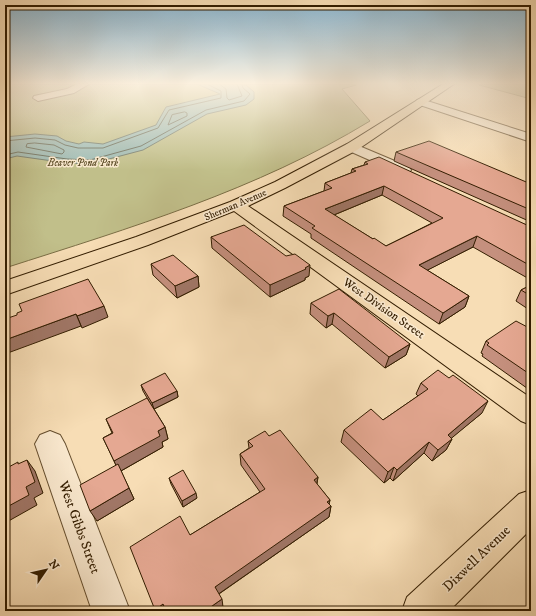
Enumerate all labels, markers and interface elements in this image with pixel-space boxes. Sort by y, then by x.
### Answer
park label: Beaver Pond Park [47,157,119,169]
street label: Sherman Avenue [203,186,268,223]
street label: West Division Street [339,274,428,342]
street label: West Gibbs Street [54,478,104,577]
street label: Dixwell Avenue [439,522,515,596]
north arrow [26,550,66,590]
text: N [45,557,62,573]

